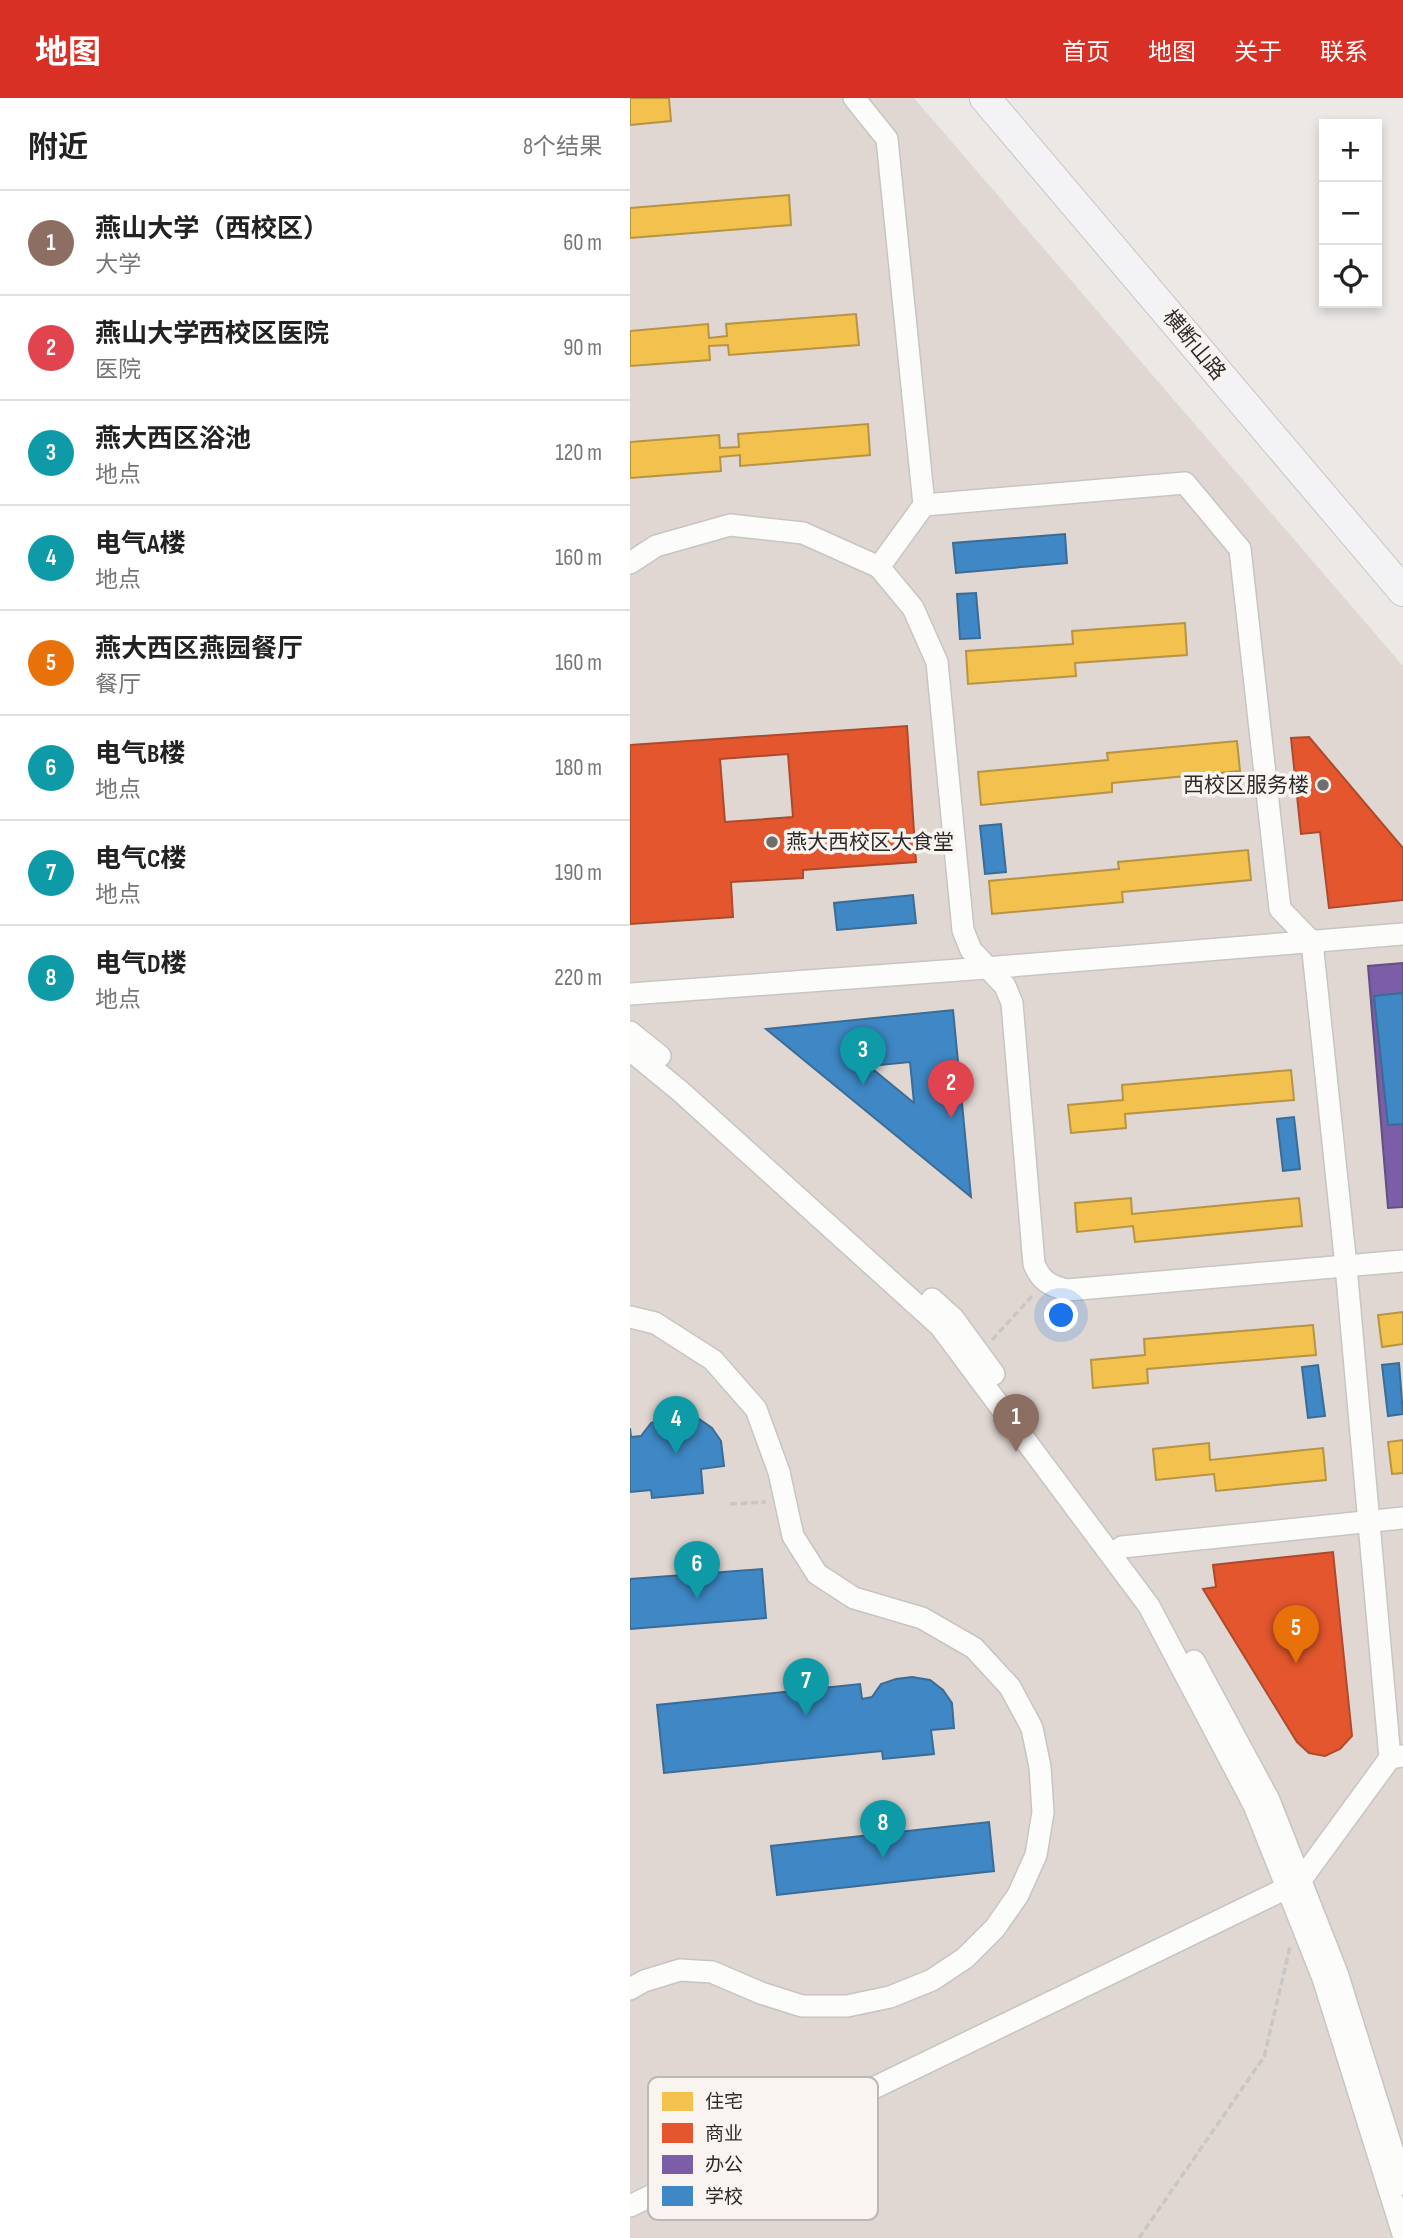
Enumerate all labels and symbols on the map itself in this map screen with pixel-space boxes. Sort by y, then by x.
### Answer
street label: 横断山路 [1157,305,1231,385]
place label: 西校区服务楼 [1183,773,1309,798]
marker: 西校区服务楼 [1315,777,1331,793]
place label: 燕大西校区大食堂 [786,830,954,855]
marker: 燕大西校区大食堂 [764,834,780,850]
pin: 3 [840,1027,886,1085]
pin: 2 [928,1060,974,1118]
your location [1044,1298,1078,1332]
pin: 1 [993,1394,1039,1452]
pin: 4 [653,1396,699,1454]
pin: 6 [674,1541,720,1599]
pin: 5 [1273,1605,1319,1663]
pin: 7 [783,1658,829,1716]
pin: 8 [860,1800,906,1858]
legend [648,2077,878,2220]
text: 住宅 [705,2091,743,2114]
text: 商业 [705,2123,743,2146]
text: 办公 [705,2154,743,2177]
text: 学校 [705,2186,743,2209]

